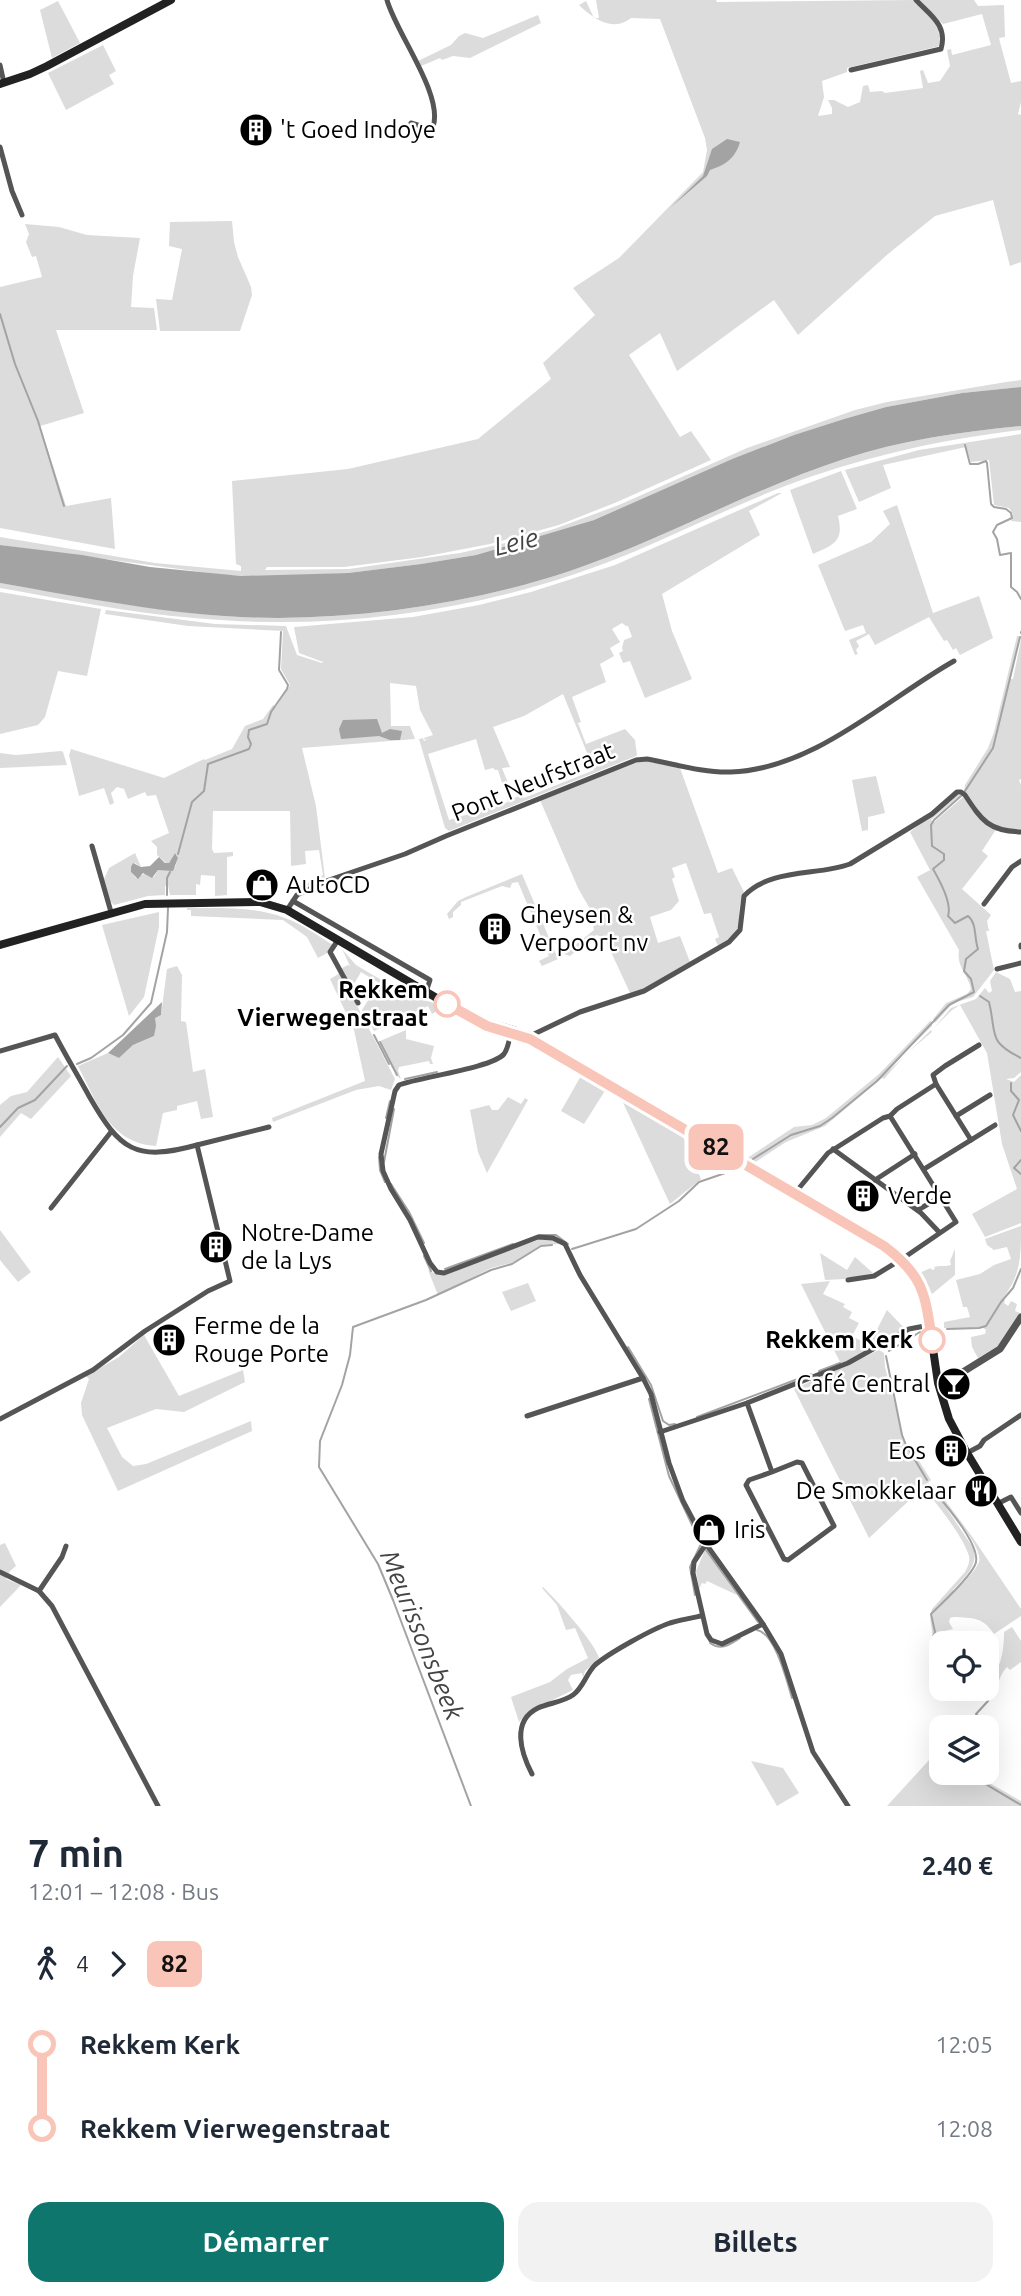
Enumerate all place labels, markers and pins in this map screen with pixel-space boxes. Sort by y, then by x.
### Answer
building icon: 't Goed Indoye [237,111,275,149]
place label: 't Goed Indoye [280,116,436,143]
shop icon: AutoCD [243,866,281,904]
place label: AutoCD [286,871,370,898]
place label: Gheysen & Verpoort nv [520,901,649,956]
building icon: Gheysen & Verpoort nv [476,910,514,948]
place label: Rekkem Vierwegenstraat [237,976,428,1031]
marker: Rekkem Vierwegenstraat [434,991,460,1017]
building icon: Verde [844,1177,882,1215]
place label: Verde [888,1182,952,1209]
place label: Notre-Dame de la Lys [241,1219,374,1274]
building icon: Notre-Dame de la Lys [197,1228,235,1266]
place label: Ferme de la Rouge Porte [194,1312,329,1367]
building icon: Ferme de la Rouge Porte [150,1321,188,1359]
place label: Rekkem Kerk [765,1326,914,1353]
marker: Rekkem Kerk [919,1327,945,1353]
bar icon: Café Central [935,1365,973,1403]
place label: Café Central [796,1370,930,1397]
building icon: Eos [932,1432,970,1470]
place label: Eos [888,1437,926,1464]
restaurant icon: De Smokkelaar [962,1472,1000,1510]
place label: De Smokkelaar [796,1477,956,1504]
shop icon: Iris [690,1511,728,1549]
place label: Iris [734,1516,766,1543]

